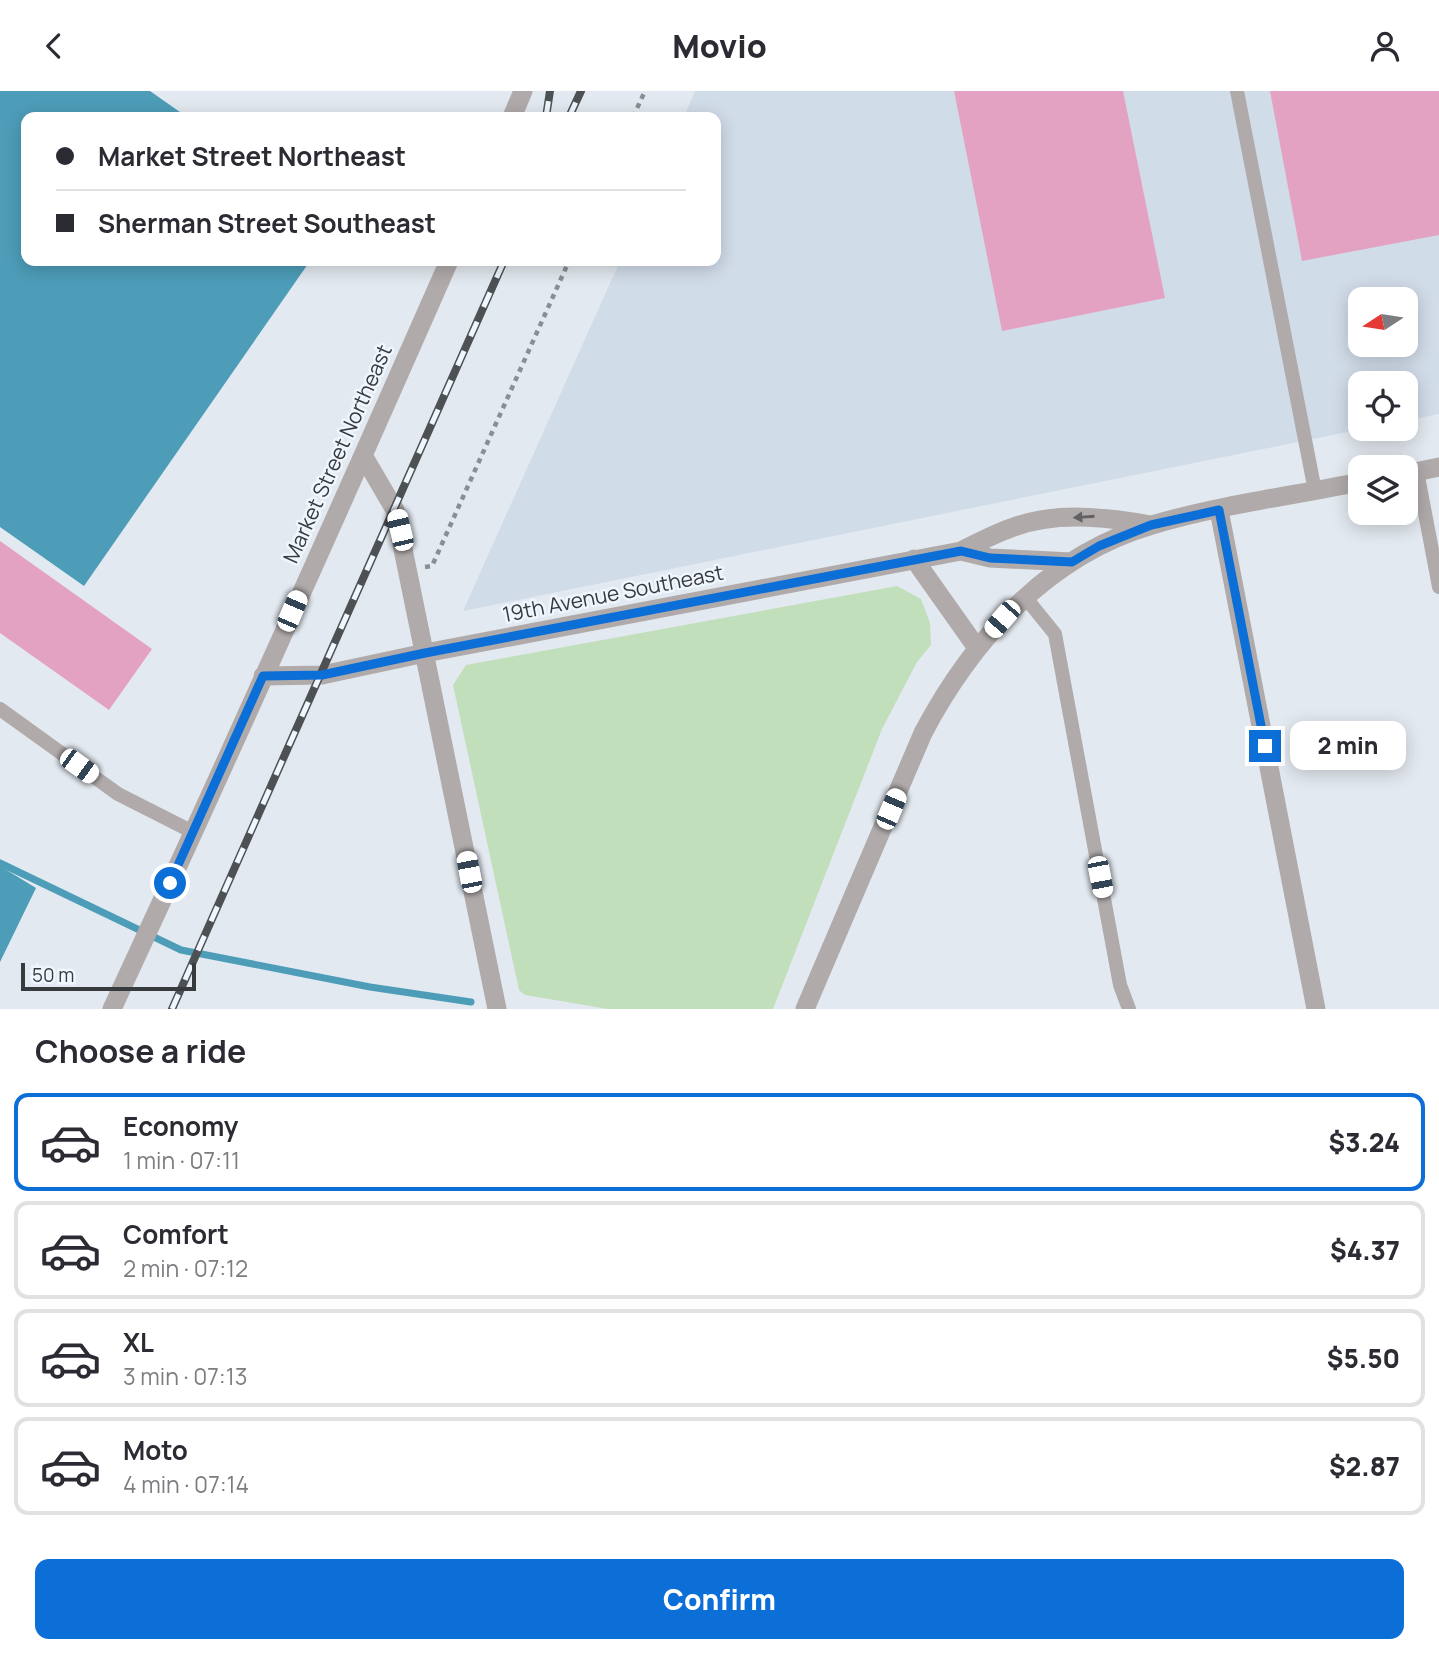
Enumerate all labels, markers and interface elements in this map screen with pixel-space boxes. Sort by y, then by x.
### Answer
text: Movio [672,24,767,68]
icon: back [35,27,73,65]
icon: person [1366,27,1404,65]
text: Market Street Northeast [98,138,406,174]
text: Sherman Street Southeast [98,205,436,241]
north arrow [1348,287,1418,357]
map controls [1348,287,1418,525]
street label: Market Street Northeast [276,340,398,567]
button: locate [1348,371,1418,441]
button: layers [1348,455,1418,525]
car [386,507,415,553]
one-way arrow [1073,512,1095,523]
street label: 19th Avenue Southeast [500,558,726,628]
car [275,588,310,634]
car [981,596,1024,642]
callout: 2 min [1290,721,1405,771]
text: 2 min [1318,729,1379,761]
route end [1249,730,1281,762]
car [56,745,103,787]
car [874,786,909,832]
car [455,849,484,895]
car [1086,854,1115,900]
route start [154,867,186,899]
scale bar [21,960,196,992]
text: 50 m [32,962,74,988]
text: Choose a ride [35,1029,246,1073]
text: Economy [123,1108,238,1144]
icon: car [39,1111,102,1174]
text: $3.24 [1328,1124,1400,1160]
text: 1 min · 07:11 [123,1144,240,1176]
text: Comfort [123,1216,229,1252]
icon: car [39,1219,102,1282]
text: $4.37 [1330,1232,1400,1268]
text: 2 min · 07:12 [123,1252,248,1284]
text: XL [123,1324,154,1360]
icon: car [39,1327,102,1390]
text: $5.50 [1327,1340,1400,1376]
text: 3 min · 07:13 [123,1360,247,1392]
text: Moto [123,1432,188,1468]
icon: car [39,1435,102,1498]
text: $2.87 [1329,1448,1400,1484]
text: 4 min · 07:14 [123,1468,249,1500]
button: Confirm [35,1559,1404,1639]

